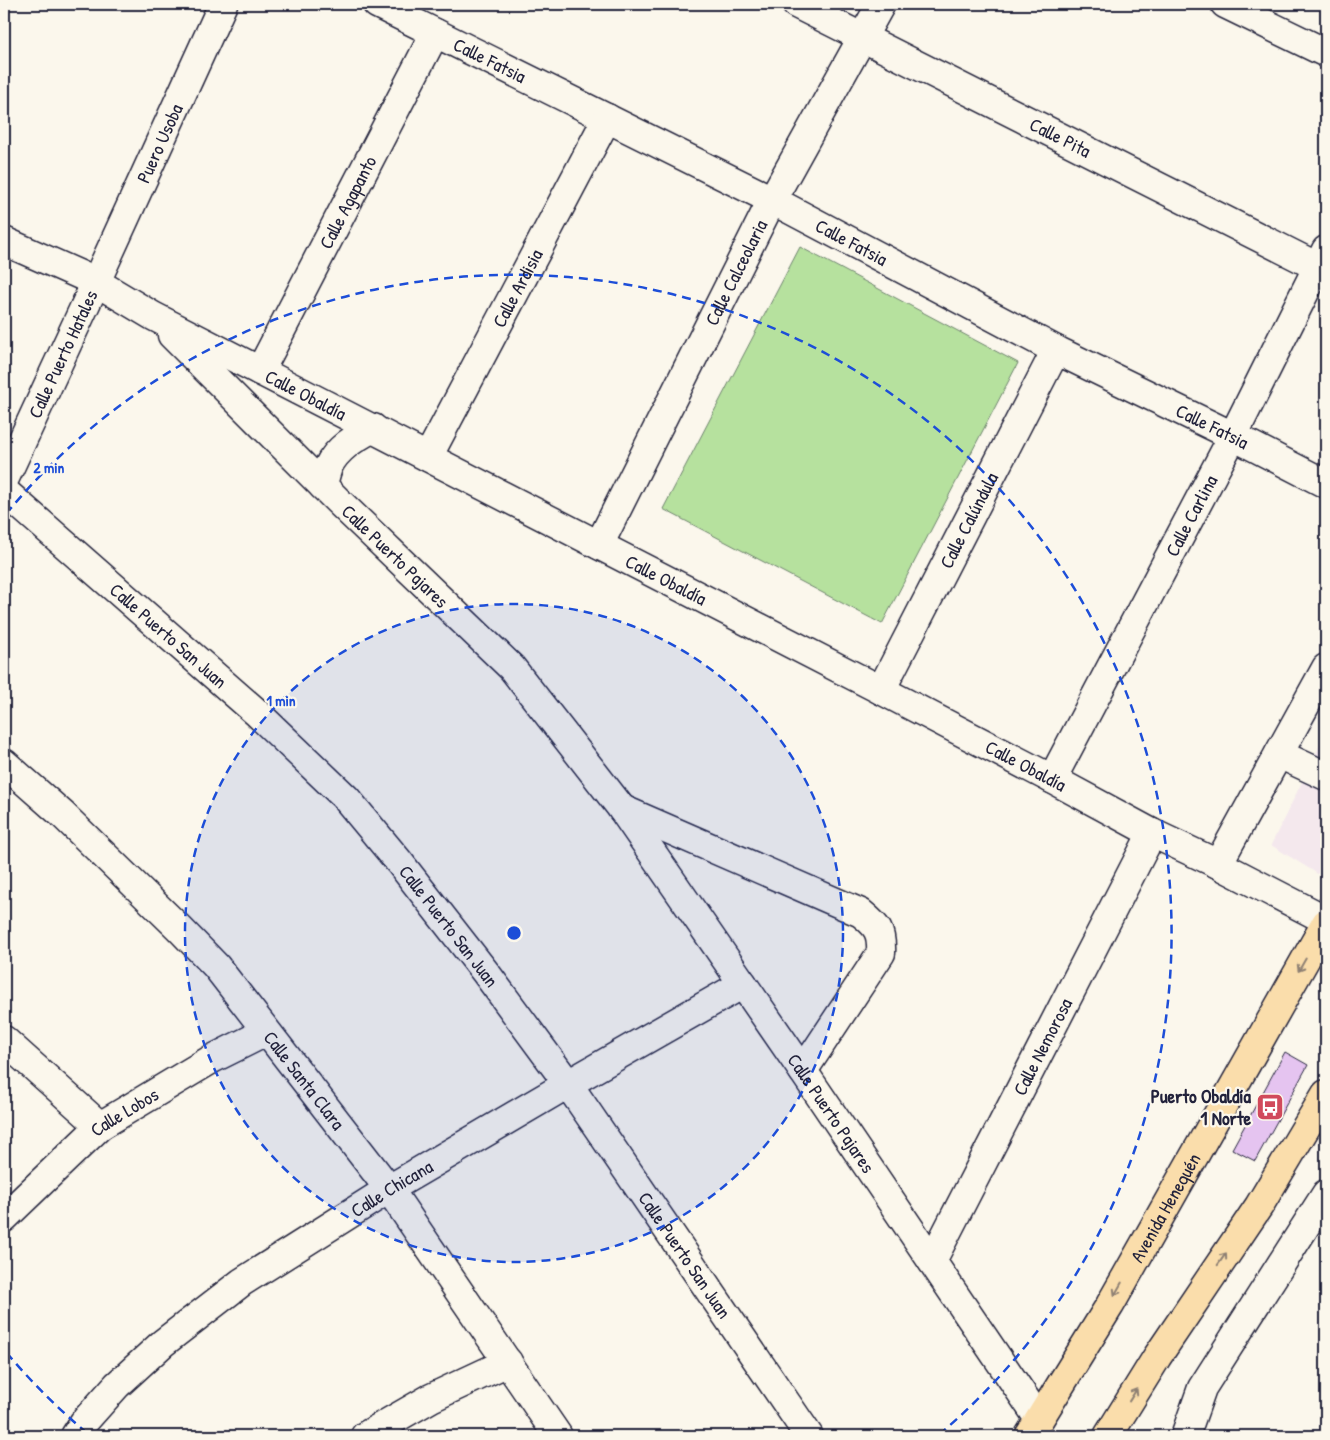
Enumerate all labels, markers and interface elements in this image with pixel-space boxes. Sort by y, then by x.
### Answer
street label: Calle Fatsia [449,31,531,89]
street label: Puero Usoba [130,99,189,187]
street label: Calle Pita [1025,111,1096,164]
street label: Calle Agapanto [312,151,382,253]
street label: Calle Fatsia [811,212,893,272]
street label: Calle Calceolaria [698,215,773,330]
street label: Calle Ardisia [486,244,549,332]
street label: Calle Puerto Hatales [22,286,104,422]
street label: Calle Obaldía [261,363,352,426]
street label: Calle Fatsia [1172,397,1254,455]
text: 2 min [34,457,65,478]
street label: Calle Calúndula [933,467,1004,573]
street label: Calle Carlina [1159,470,1224,561]
street label: Calle Puerto Pajares [336,498,454,613]
street label: Calle Obaldía [621,548,712,612]
street label: Calle Puerto San Juan [104,577,233,694]
text: 1 min [266,690,296,711]
street label: Calle Obaldía [981,734,1072,798]
street label: Calle Puerto San Juan [393,860,505,992]
centre of rings [505,924,523,942]
one-way arrow [1297,958,1307,972]
street label: Calle Nemorosa [1006,993,1078,1100]
street label: Calle Santa Clara [258,1025,352,1135]
street label: Calle Puerto Pajares [782,1048,881,1178]
street label: Calle Lobos [84,1081,163,1142]
place label: Puerto Obaldía 1 Norte [1151,1083,1252,1131]
bus stop icon: Puerto Obaldía 1 Norte [1255,1092,1285,1122]
street label: Avenida Henequén [1124,1148,1206,1267]
street label: Calle Chicana [346,1153,438,1223]
street label: Calle Puerto San Juan [632,1187,738,1323]
one-way arrow [1217,1252,1227,1266]
one-way arrow [1113,1282,1123,1296]
one-way arrow [1128,1388,1139,1402]

